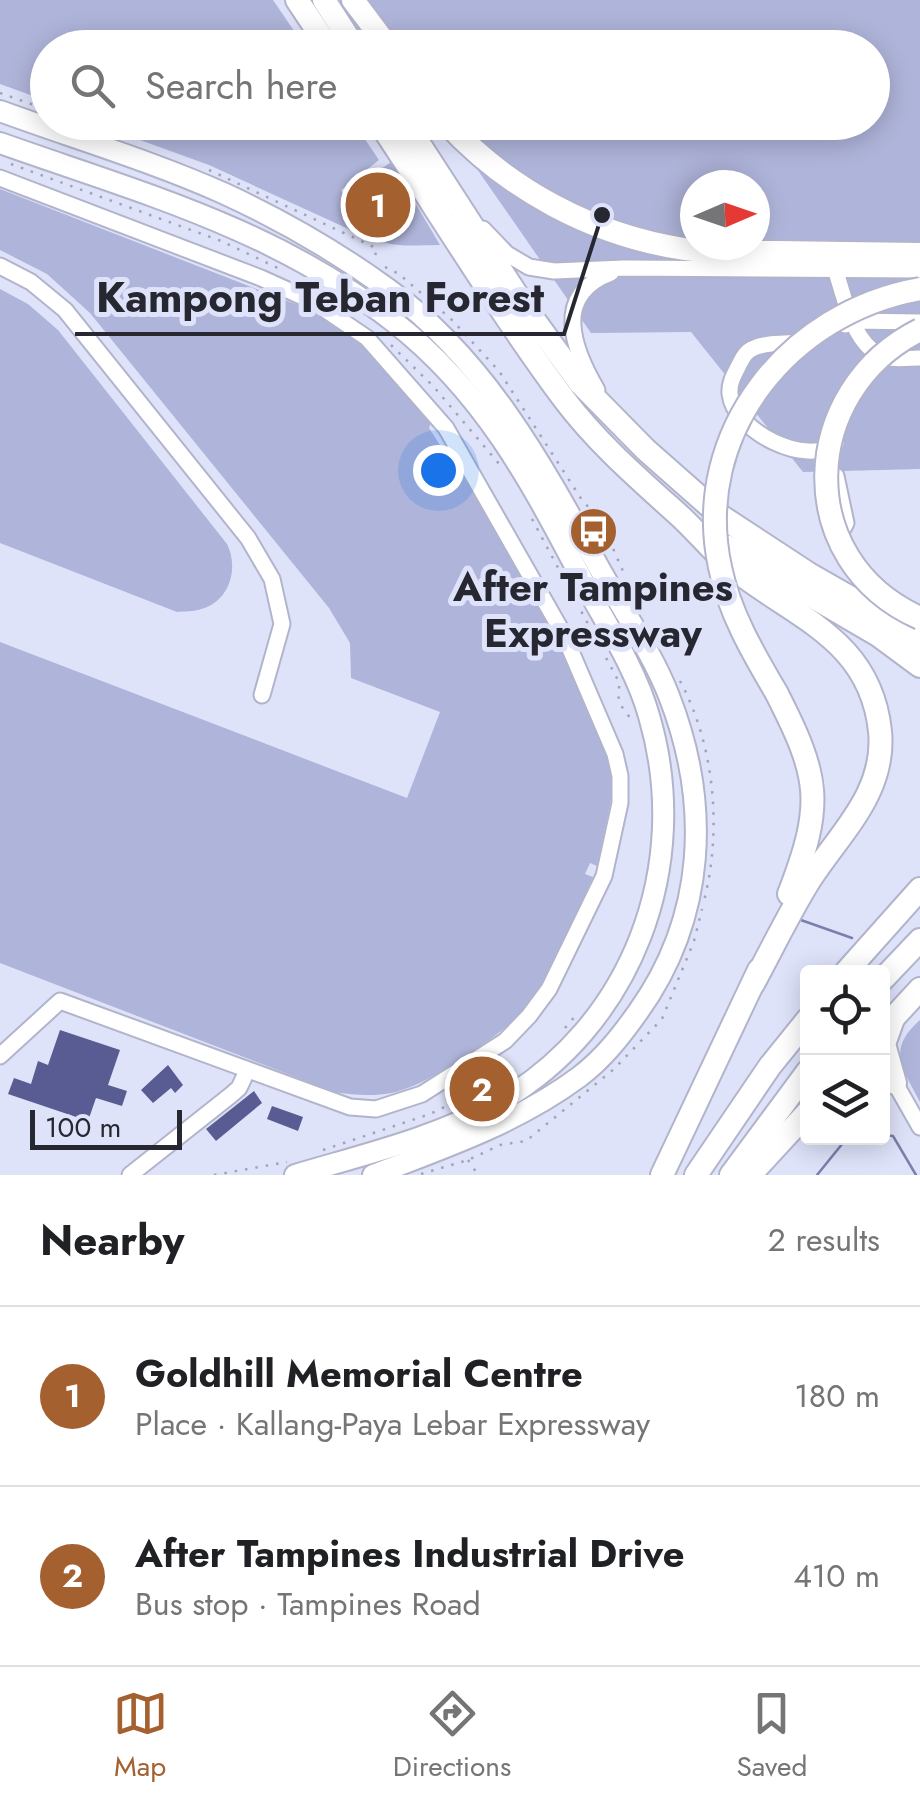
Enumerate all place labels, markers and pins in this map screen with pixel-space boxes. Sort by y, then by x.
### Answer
pin: 1 [346,168,410,242]
callout: Kampong Teban Forest [75,262,564,334]
bus stop icon: After Tampines Expressway [567,506,619,558]
place label: After Tampines Expressway [452,558,733,662]
pin: 2 [450,1052,514,1126]

